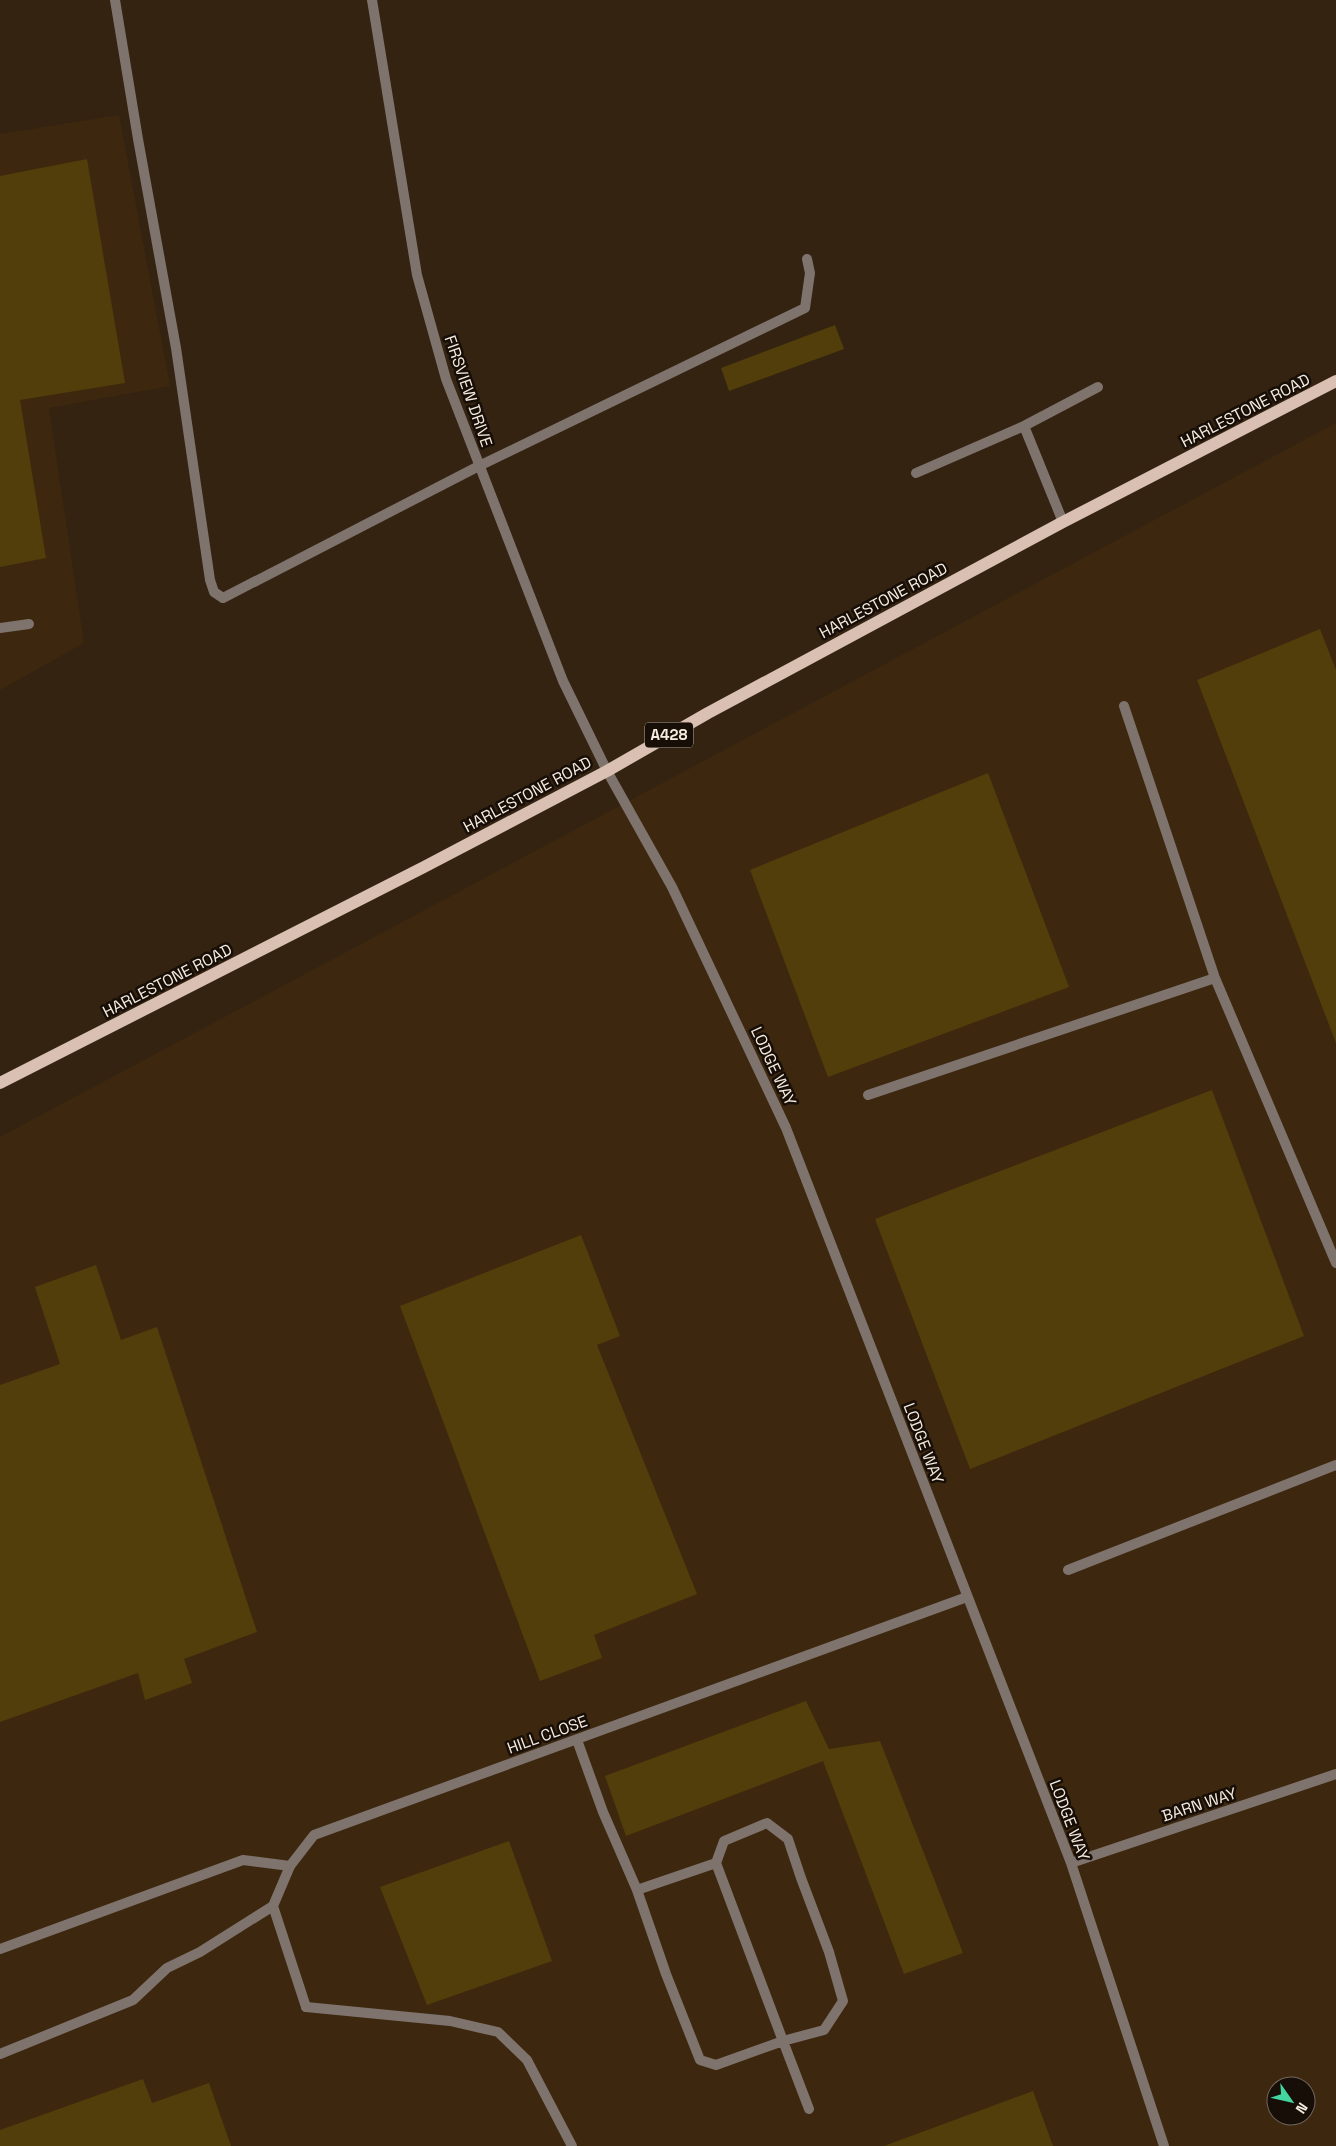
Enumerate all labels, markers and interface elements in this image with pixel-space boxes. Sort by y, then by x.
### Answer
street label: FIRSVIEW DRIVE [440,333,497,450]
street label: HARLESTONE ROAD [1177,369,1313,452]
street label: HARLESTONE ROAD [815,558,951,643]
road number: A428 [645,722,693,748]
street label: HARLESTONE ROAD [459,752,595,837]
street label: HARLESTONE ROAD [99,939,235,1022]
street label: LODGE WAY [746,1023,801,1109]
street label: LODGE WAY [898,1400,949,1487]
street label: HILL CLOSE [504,1710,590,1759]
street label: LODGE WAY [1044,1777,1095,1864]
street label: BARN WAY [1159,1782,1239,1826]
north arrow [1266,2076,1316,2126]
text: N [1292,2099,1312,2117]

